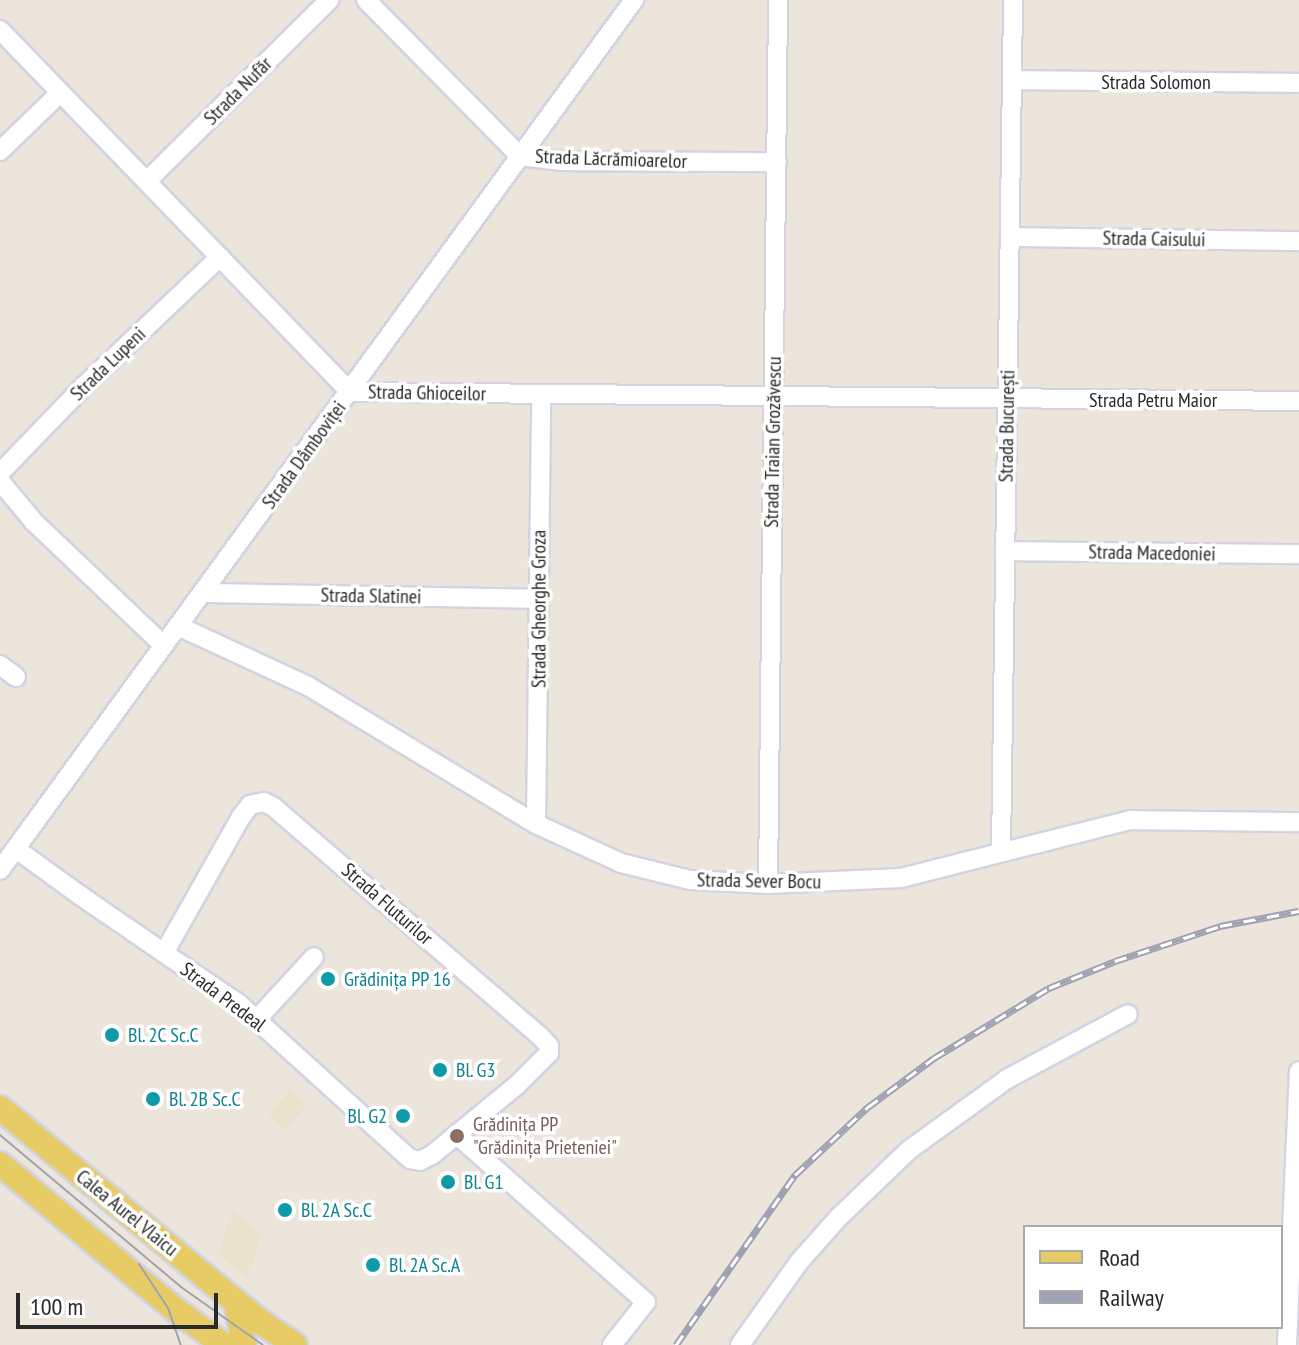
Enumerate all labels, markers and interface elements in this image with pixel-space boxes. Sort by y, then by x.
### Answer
street label: Strada Nufăr [199,52,277,130]
street label: Strada Solomon [1101,70,1211,94]
street label: Strada Lăcrămioarelor [535,144,687,174]
street label: Strada Caisului [1102,226,1206,252]
street label: Strada Lupeni [65,322,151,406]
street label: Strada Traian Grozăvescu [760,356,786,528]
street label: Strada București [994,369,1020,483]
street label: Strada Ghioceilor [368,380,486,406]
street label: Strada Petru Maior [1089,388,1217,412]
street label: Strada Dâmboviței [257,397,351,513]
street label: Strada Gheorghe Groza [527,530,551,688]
street label: Strada Macedoniei [1088,540,1216,566]
street label: Strada Slatinei [320,583,422,609]
street label: Strada Fluturilor [337,858,437,950]
street label: Strada Sever Bocu [697,868,821,894]
street label: Strada Predeal [176,957,270,1037]
place label: Grădinița PP 16 [344,967,451,991]
marker: Grădinița PP 16 [319,970,337,988]
place label: Bl. 2C Sc.C [128,1023,201,1047]
marker: Bl. 2C Sc.C [103,1026,121,1044]
place label: Bl. G3 [456,1058,497,1082]
marker: Bl. G3 [431,1061,449,1079]
place label: Bl. 2B Sc.C [169,1087,242,1111]
marker: Bl. 2B Sc.C [144,1090,162,1108]
place label: Bl. G2 [346,1104,387,1128]
marker: Bl. G2 [394,1107,412,1125]
place label: Grădinița PP "Grădinița Prieteniei" [473,1112,617,1159]
marker: Grădinița PP "Grădinița Prieteniei" [448,1127,466,1145]
street label: Calea Aurel Vlaicu [71,1164,183,1262]
place label: Bl. G1 [464,1170,505,1194]
marker: Bl. G1 [439,1173,457,1191]
place label: Bl. 2A Sc.C [301,1198,374,1222]
marker: Bl. 2A Sc.C [276,1201,294,1219]
legend [1023,1225,1283,1329]
text: Road [1099,1242,1140,1273]
place label: Bl. 2A Sc.A [389,1253,462,1277]
marker: Bl. 2A Sc.A [364,1256,382,1274]
scale bar [20,1277,222,1327]
text: Railway [1099,1282,1164,1313]
text: 100 m [30,1291,83,1322]

